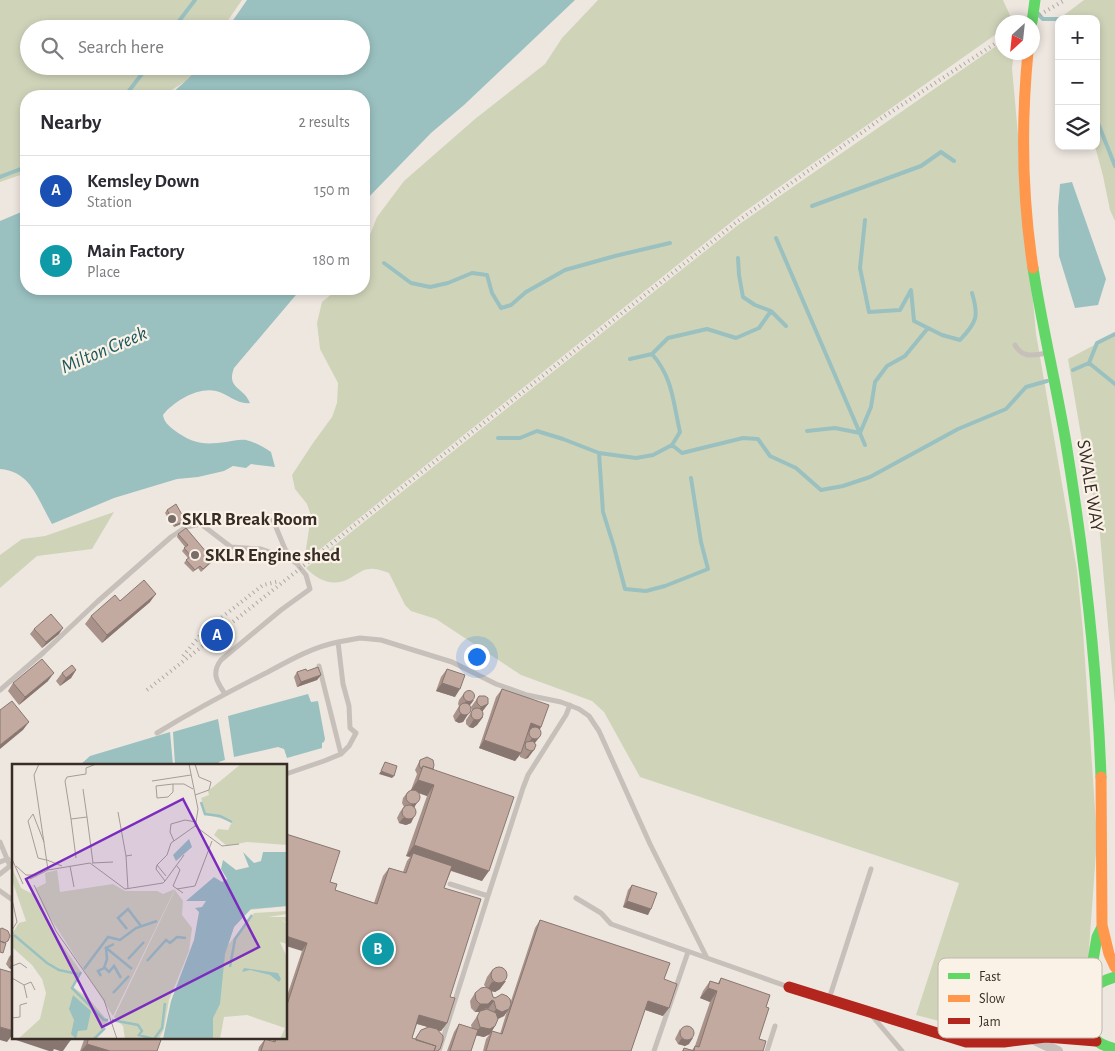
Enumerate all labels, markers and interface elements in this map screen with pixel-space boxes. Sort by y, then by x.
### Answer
north arrow [995,15,1040,60]
map controls [1055,15,1100,150]
button: + [1055,15,1100,60]
search box [20,20,370,75]
icon: search [38,34,66,62]
text: Search here [78,38,164,57]
button: − [1055,60,1100,105]
button: layers [1055,105,1100,150]
text: Nearby [40,112,101,133]
text: 2 results [298,114,350,130]
text: Kemsley Down [87,172,199,191]
text: A [51,182,61,198]
text: 150 m [314,182,350,198]
text: Station [87,194,132,210]
text: Main Factory [87,242,184,261]
text: B [51,252,61,268]
text: 180 m [313,252,350,268]
text: Place [87,264,120,280]
water label: Milton Creek [58,323,150,377]
street label: SWALE WAY [1073,438,1107,534]
place label: SKLR Break Room [182,510,317,529]
marker: SKLR Break Room [166,513,178,525]
place label: SKLR Engine shed [205,546,340,565]
marker: SKLR Engine shed [189,549,201,561]
pin: A [201,616,233,654]
your location [464,644,490,670]
inset map [12,764,288,1038]
pin: B [362,930,394,968]
legend [938,958,1102,1038]
text: Fast [979,970,1001,984]
text: Slow [979,992,1006,1006]
text: Jam [979,1015,1001,1029]

